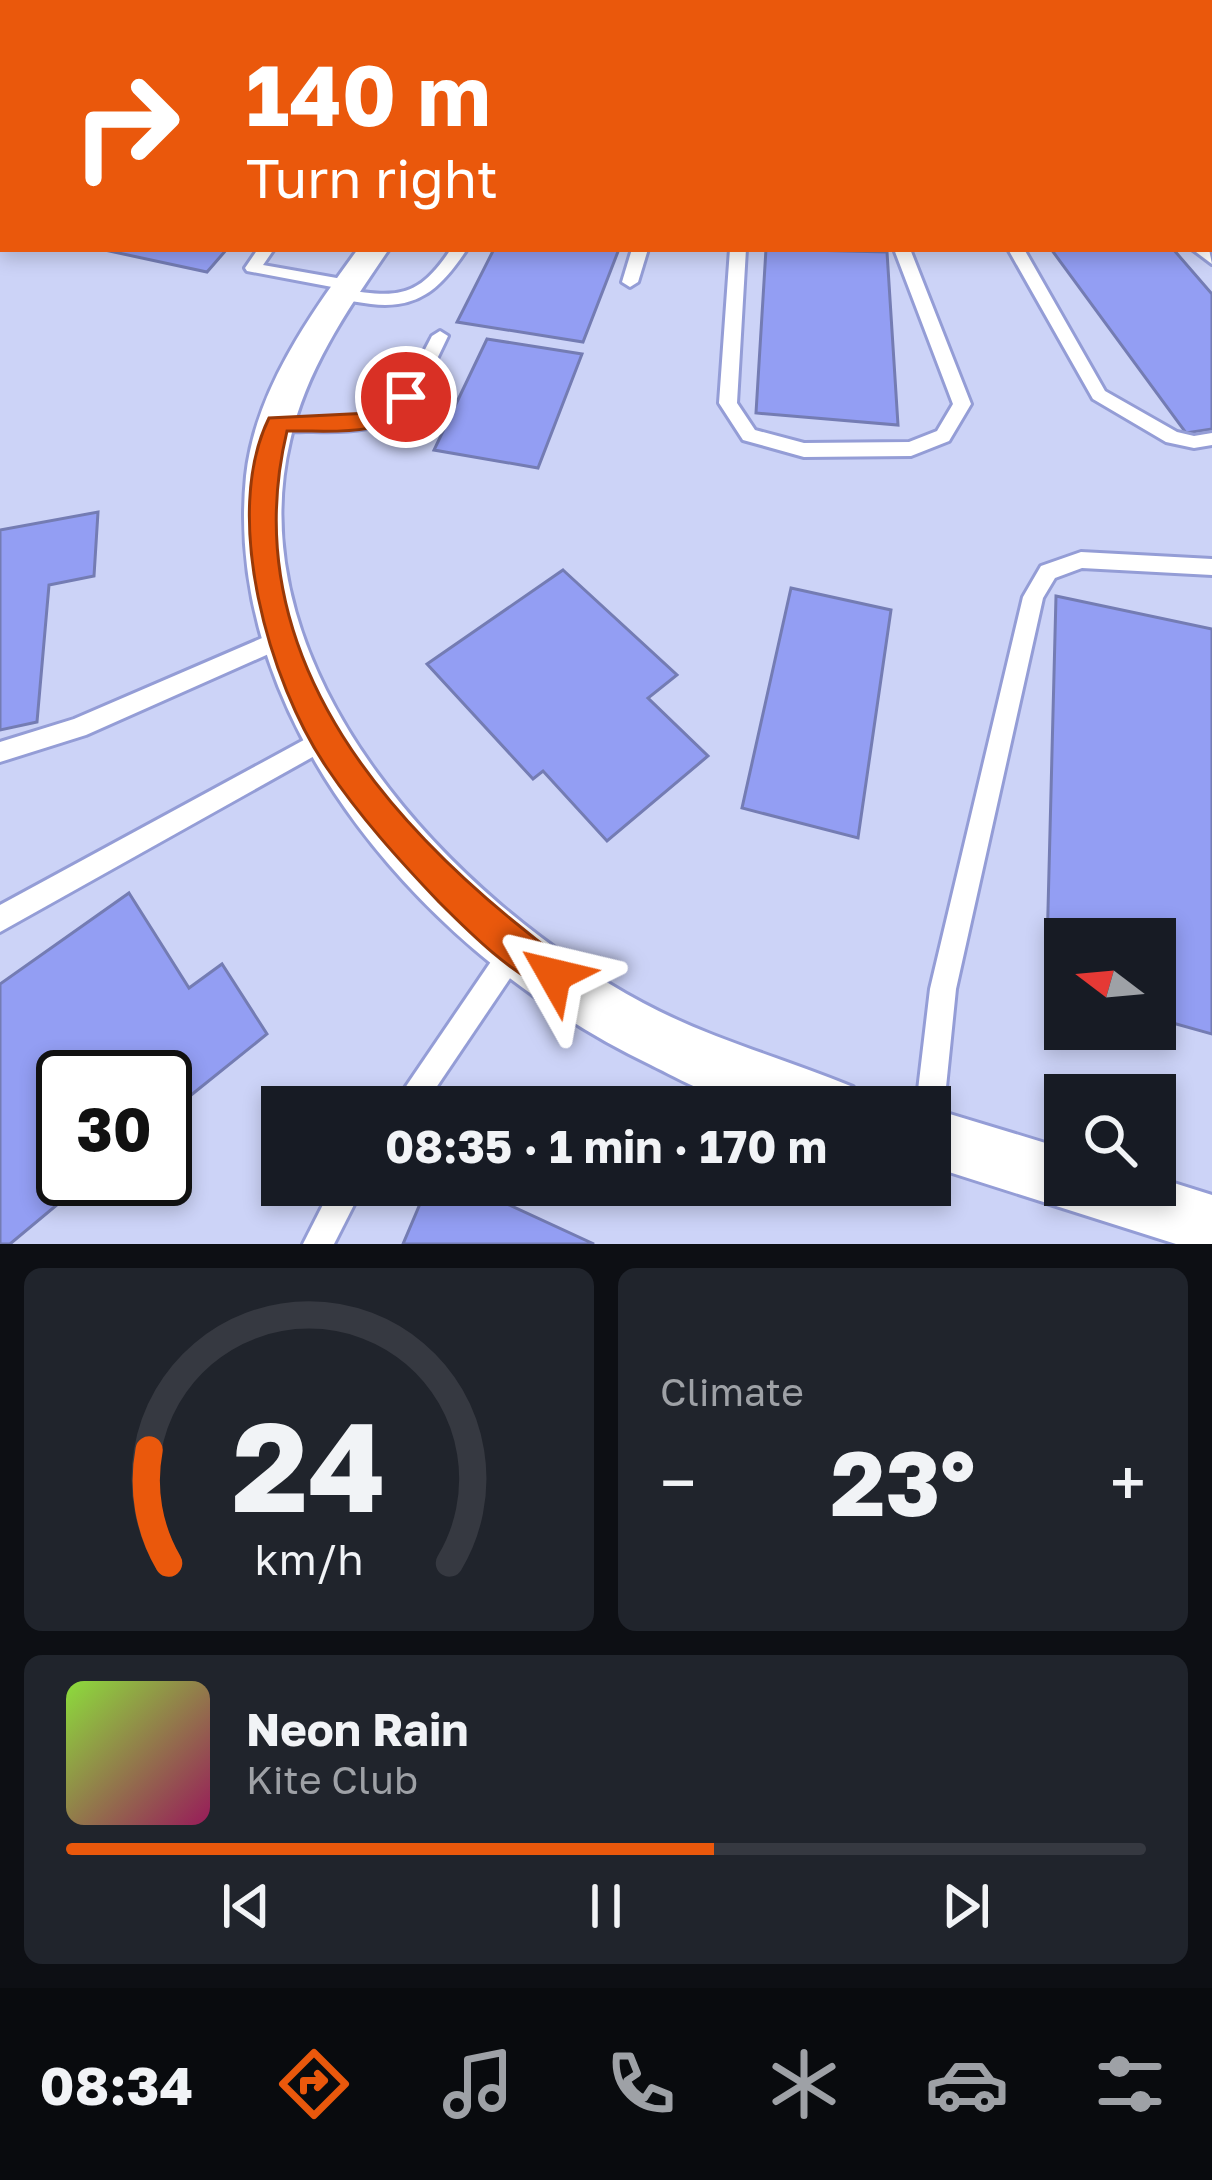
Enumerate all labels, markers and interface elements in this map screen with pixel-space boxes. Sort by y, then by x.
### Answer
text: 140 m [246,44,491,144]
icon: right [48,48,204,204]
text: Turn right [246,145,498,210]
pin [355,346,457,448]
icon: arrive [373,364,439,430]
position arrow [491,912,617,1038]
north arrow [1044,918,1176,1050]
map controls [1044,918,1176,1206]
speed limit sign: 30 [36,1050,192,1206]
button: search [1044,1074,1176,1206]
text: 08:35 · 1 min · 170 m [385,1119,827,1173]
text: Climate [660,1368,804,1415]
text: 24 [232,1390,386,1539]
text: 23° [831,1428,975,1536]
text: − [660,1442,696,1522]
text: + [1110,1442,1146,1522]
text: km/h [254,1532,364,1583]
text: Neon Rain [246,1702,469,1756]
text: Kite Club [246,1756,418,1803]
icon: previous [213,1873,279,1939]
icon: pause [573,1873,639,1939]
icon: next [933,1873,999,1939]
icon: directions [272,2042,356,2126]
icon: music [436,2042,520,2126]
icon: phone [599,2042,683,2126]
icon: climate [762,2042,846,2126]
icon: car [925,2042,1009,2126]
icon: filters [1088,2042,1172,2126]
text: 08:34 [40,2052,193,2117]

